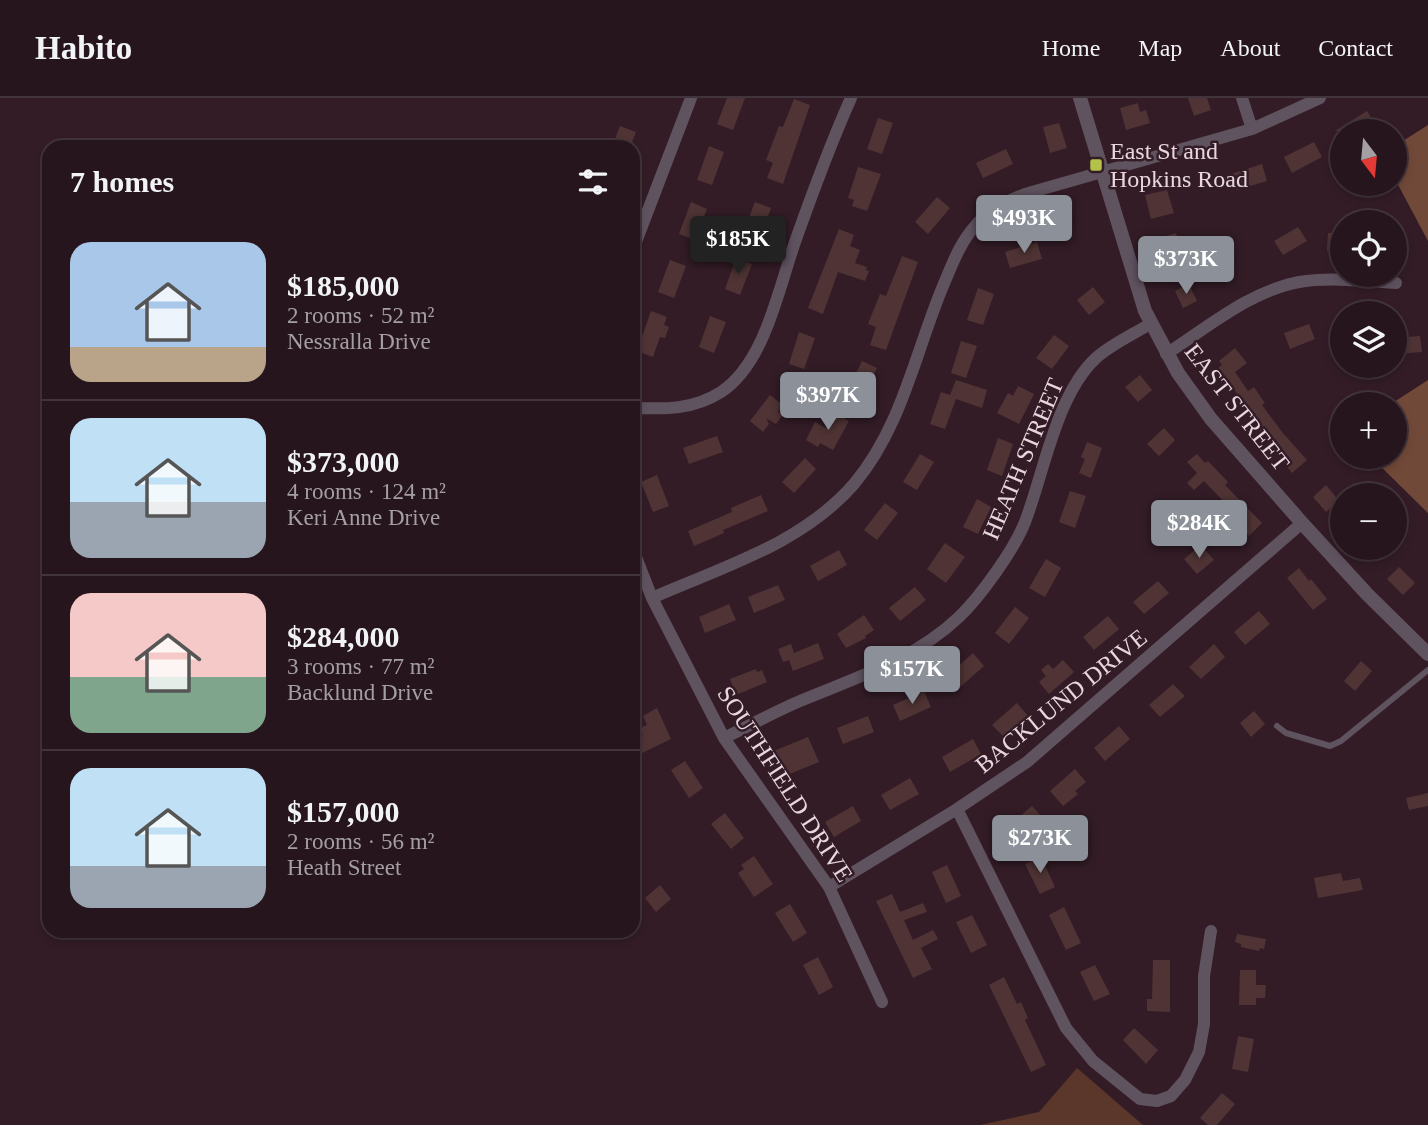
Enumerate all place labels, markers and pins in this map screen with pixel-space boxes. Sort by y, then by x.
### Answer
place label: East St and Hopkins Road [1110,138,1248,192]
marker: East St and Hopkins Road [1088,157,1104,173]
pin: $493K [975,195,1073,255]
pin: $185K [689,216,787,276]
pin: $373K [1137,236,1235,296]
pin: $397K [779,372,877,432]
pin: $284K [1150,500,1248,560]
pin: $157K [863,646,961,706]
pin: $273K [991,816,1089,875]

